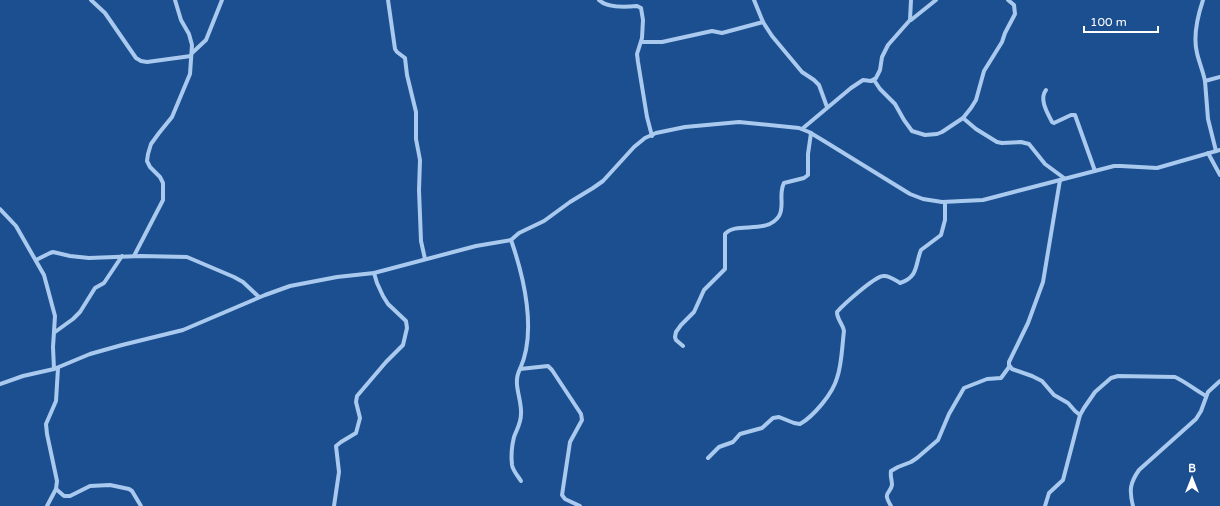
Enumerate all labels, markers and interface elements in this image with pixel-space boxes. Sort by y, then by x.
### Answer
scale bar [1084,8,1158,34]
text: 100 m [1090,15,1127,29]
north arrow [1172,458,1212,498]
text: B [1188,462,1196,475]

